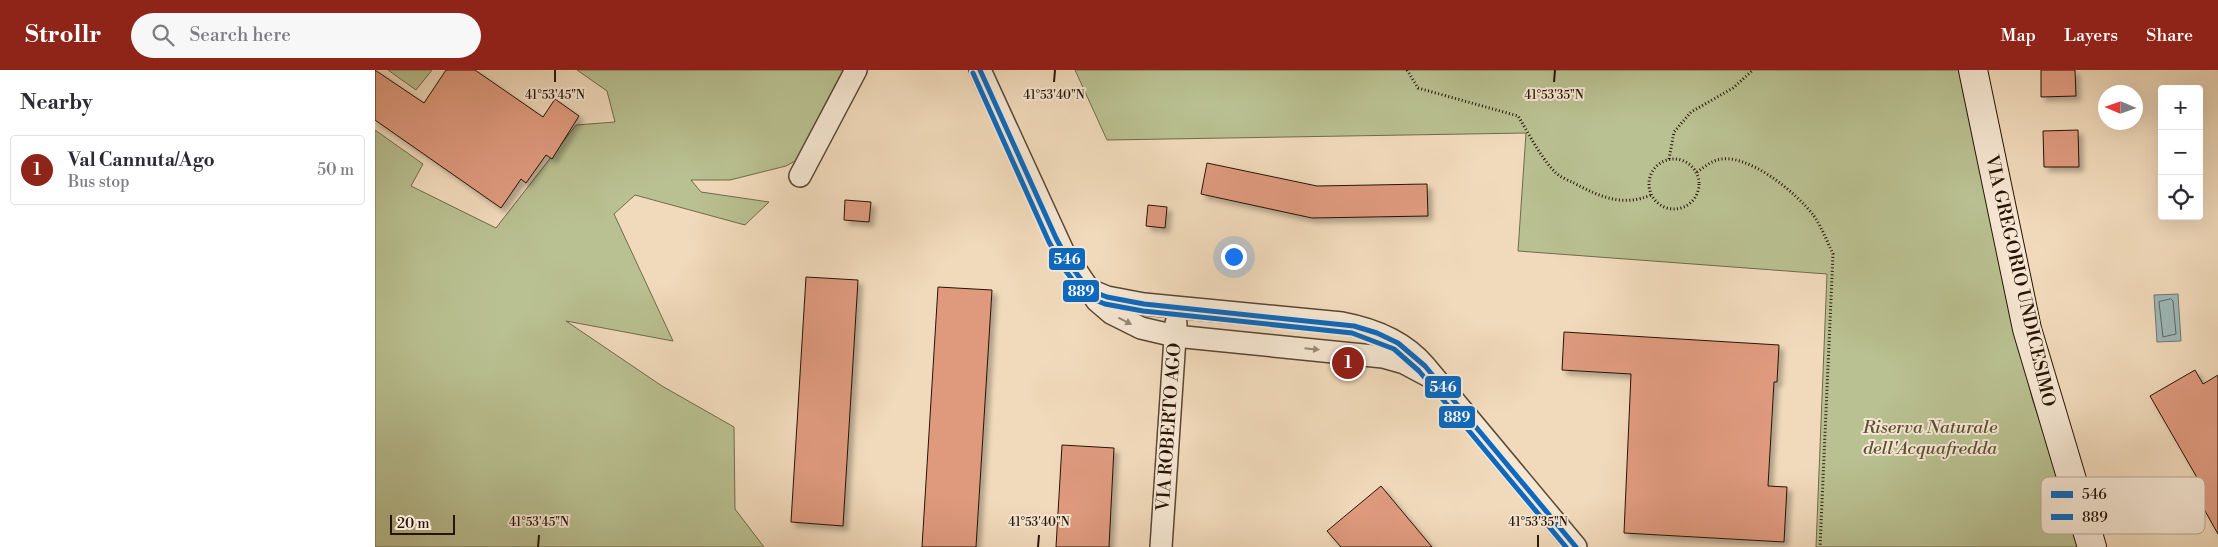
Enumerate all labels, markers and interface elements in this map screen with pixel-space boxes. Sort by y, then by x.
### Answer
search box [131,13,481,58]
text: Strollr [25,20,101,50]
icon: search [149,21,177,49]
text: Search here [189,23,291,47]
text: Map [2001,24,2036,47]
text: Layers [2064,24,2118,47]
text: Share [2146,24,2193,47]
north arrow [2098,85,2143,130]
map controls [2158,85,2203,220]
button: + [2158,85,2203,130]
text: 41°53'45"N [525,88,585,103]
text: 41°53'40"N [1023,88,1085,103]
text: 41°53'35"N [1524,88,1584,103]
text: Nearby [20,90,93,116]
button: − [2158,130,2203,175]
text: Val Cannuta/Ago [68,148,215,172]
street label: VIA GREGORIO UNDICESIMO [1980,152,2060,409]
text: 1 [33,160,41,180]
text: 50 m [317,160,354,180]
text: Bus stop [68,172,130,192]
button: locate [2158,175,2203,220]
your location [1221,244,1247,270]
line badge: 546 [1048,247,1086,271]
text: 546 [1053,251,1081,269]
line badge: 889 [1062,279,1100,303]
text: 889 [1068,283,1095,301]
one-way arrow [1118,317,1132,325]
street label: VIA ROBERTO AGO [1152,342,1186,513]
pin: 1 [1332,344,1364,382]
one-way arrow [1304,345,1320,353]
line badge: 546 [1424,375,1462,399]
text: 546 [1429,379,1457,397]
line badge: 889 [1438,405,1476,429]
text: 889 [1444,409,1471,427]
park label: Riserva Naturale dell'Acquafredda [1862,416,1998,460]
legend [2041,477,2205,534]
text: 546 [2082,486,2107,504]
text: 889 [2082,509,2108,527]
scale bar [390,512,455,535]
text: 20 m [397,515,429,533]
text: 41°53'45"N [509,515,569,530]
text: 41°53'40"N [1008,515,1070,530]
text: 41°53'35"N [1508,515,1568,530]

